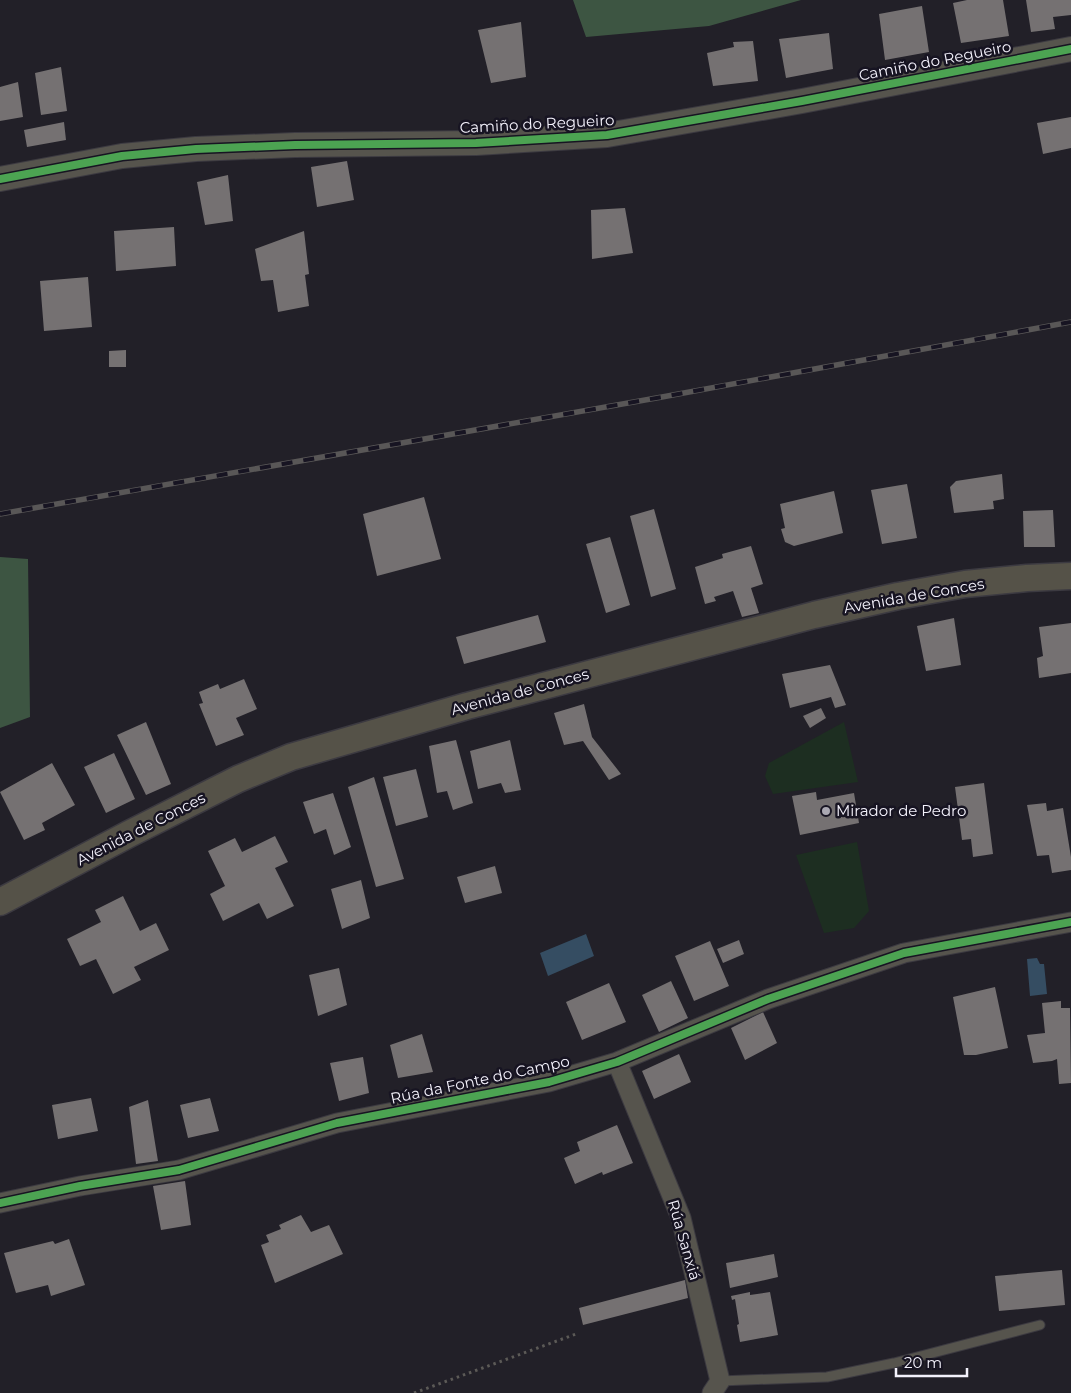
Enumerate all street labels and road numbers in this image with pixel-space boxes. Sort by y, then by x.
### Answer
street label: Camiño do Regueiro [857,36,1013,85]
street label: Camiño do Regueiro [459,110,615,137]
street label: Avenida de Conces [842,574,986,617]
street label: Avenida de Conces [449,664,591,719]
street label: Avenida de Conces [73,788,208,869]
street label: Rúa da Fonte do Campo [389,1051,571,1108]
street label: Rúa Sanxiá [664,1197,705,1282]

